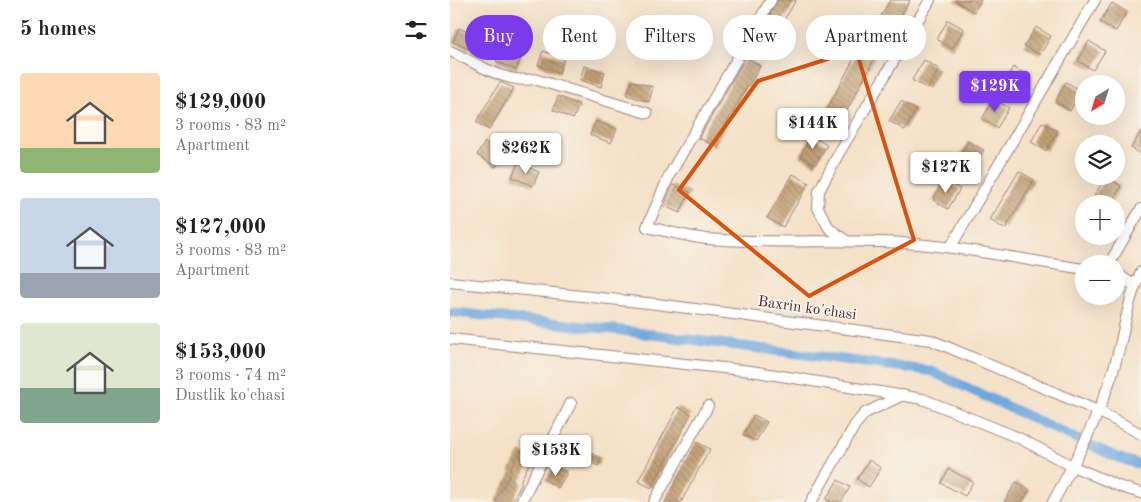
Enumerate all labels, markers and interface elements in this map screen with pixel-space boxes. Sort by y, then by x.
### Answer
chip: Buy [465,15,533,60]
chip: Rent [543,15,616,60]
chip: Filters [626,15,713,60]
chip: New [723,15,796,60]
chip: Apartment [806,15,926,60]
icon: filters [402,16,430,44]
text: 5 homes [20,19,96,40]
pin: $129K [960,70,1030,113]
north arrow [1075,75,1125,125]
map controls [1075,75,1125,305]
text: $129K [970,79,1020,95]
text: $129,000 [175,92,266,113]
icon: home [60,93,120,153]
pin: $144K [778,108,848,150]
text: $144K [788,116,838,132]
text: 3 rooms · 83 m² [175,118,286,134]
pin: $262K [491,132,561,175]
button: layers [1075,135,1125,185]
text: Apartment [175,138,250,154]
text: $262K [501,141,551,157]
pin: $127K [911,152,981,194]
text: $127K [921,160,971,176]
button: + [1075,195,1125,245]
text: $127,000 [175,217,266,238]
icon: home [60,218,120,278]
text: 3 rooms · 83 m² [175,243,286,259]
button: − [1075,255,1125,305]
text: Apartment [175,263,250,279]
street label: Baxrin ko'chasi [757,295,857,323]
text: $153,000 [175,342,266,363]
icon: home [60,343,120,403]
text: 3 rooms · 74 m² [175,368,286,384]
text: Dustlik ko'chasi [175,388,285,404]
pin: $153K [521,434,591,477]
text: $153K [531,443,581,459]

